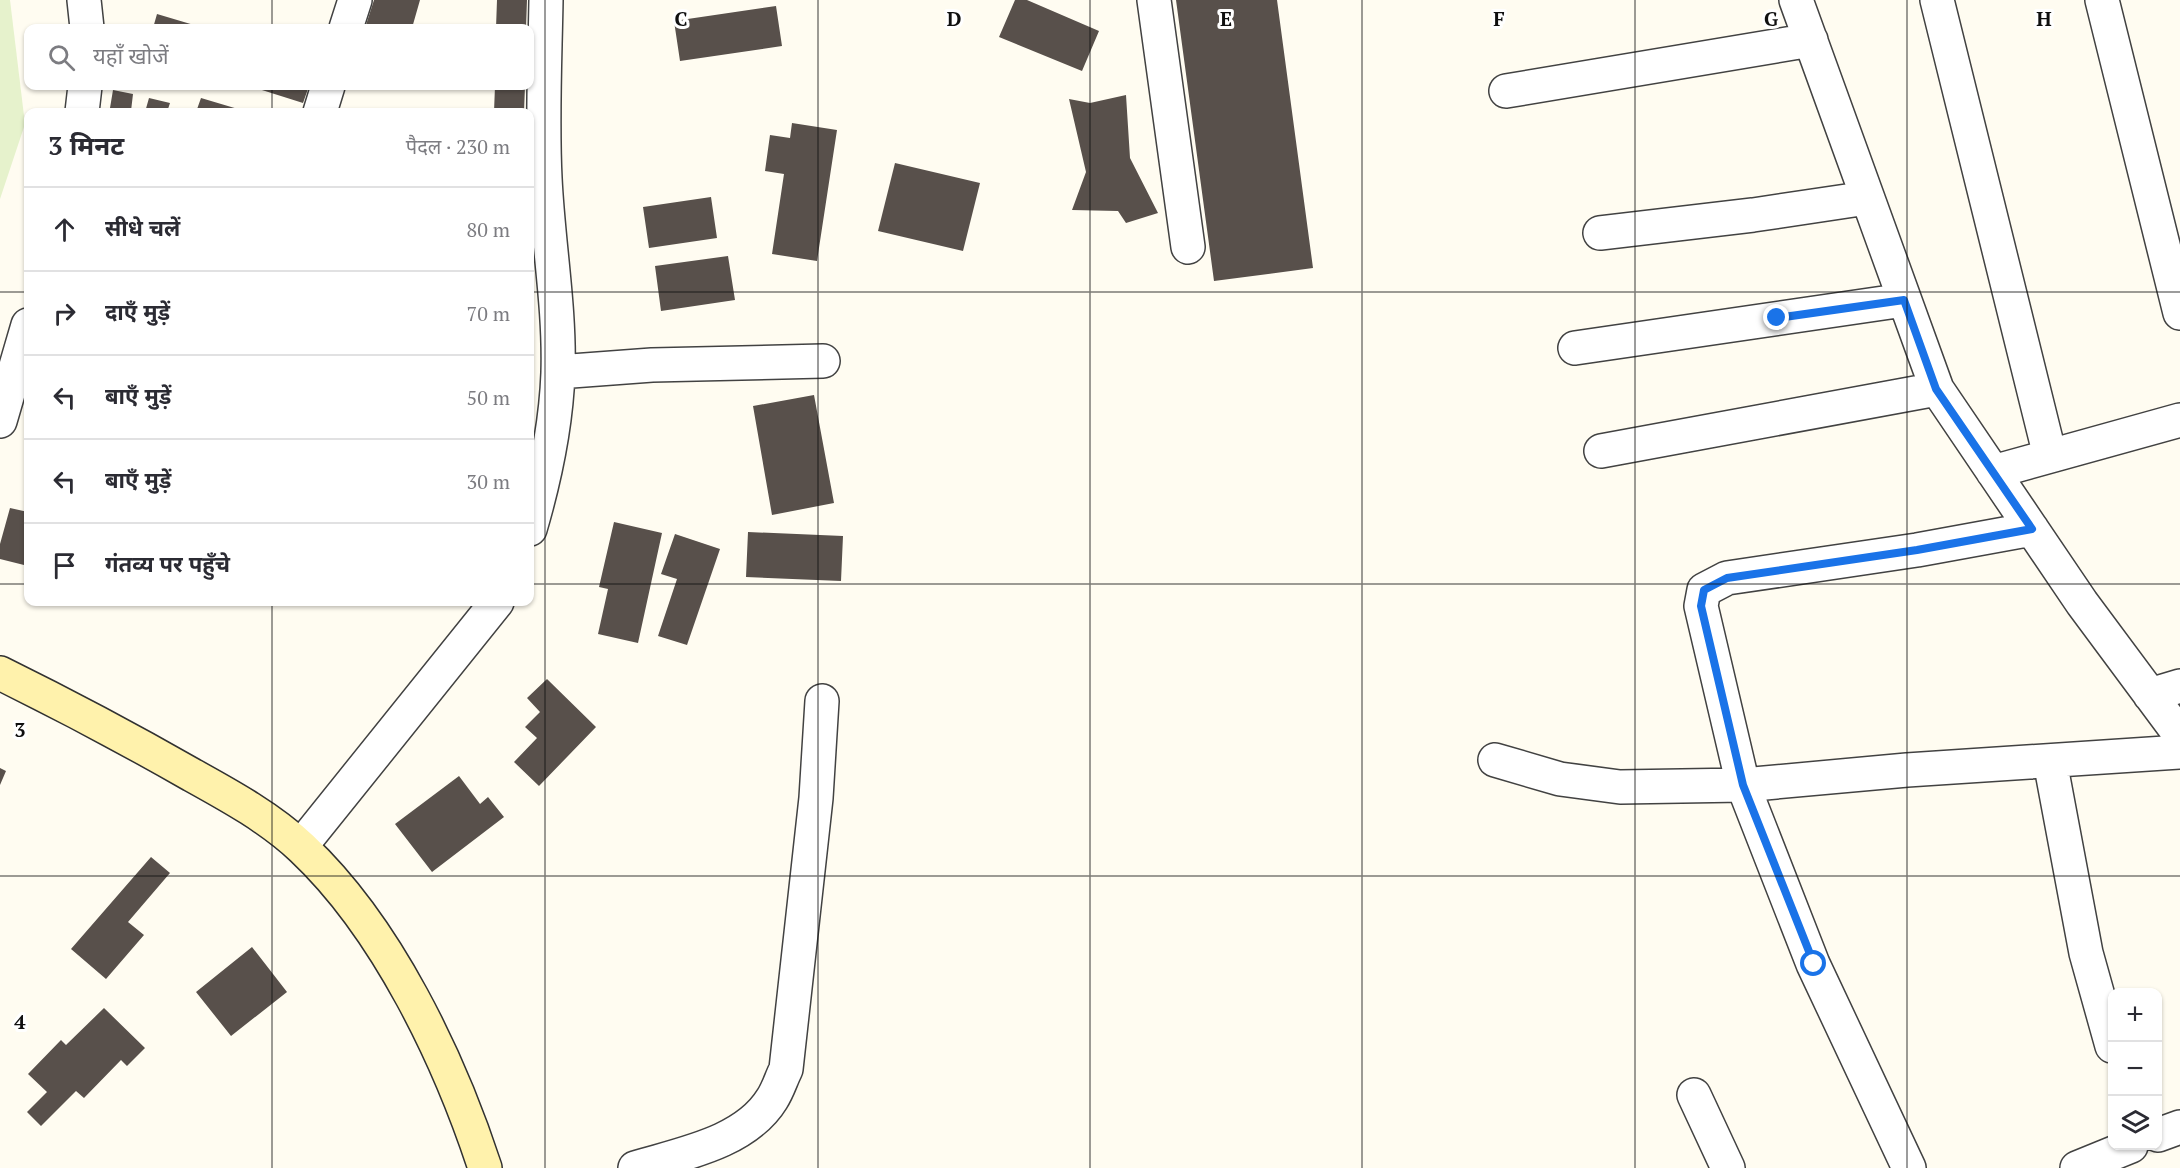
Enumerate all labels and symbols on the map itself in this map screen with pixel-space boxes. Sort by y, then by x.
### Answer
text: C [674,5,688,32]
text: D [947,5,961,32]
text: E [1220,5,1232,32]
text: F [1493,5,1505,32]
text: G [1764,5,1778,32]
text: H [2036,5,2052,32]
route end [1763,304,1789,330]
text: 3 [14,716,26,743]
route start [1800,950,1826,976]
text: 4 [14,1008,26,1035]

